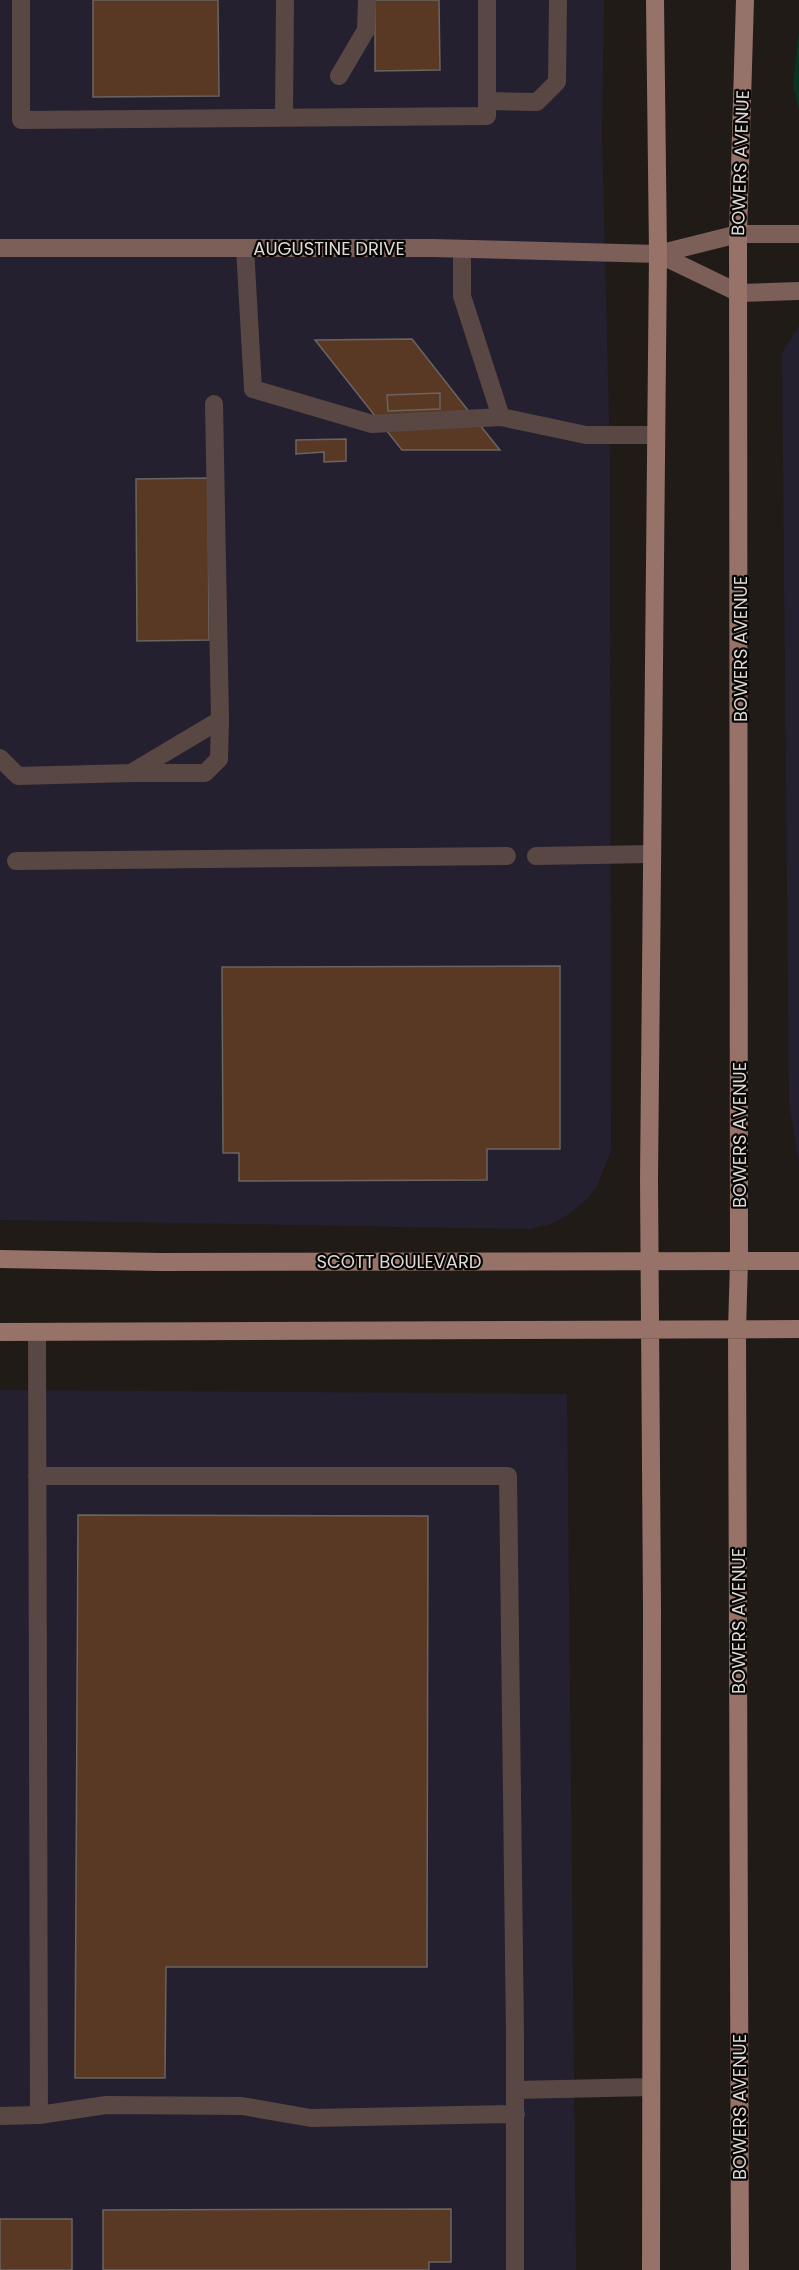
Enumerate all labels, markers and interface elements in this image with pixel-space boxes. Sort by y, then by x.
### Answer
street label: BOWERS AVENUE [725,90,755,236]
street label: AUGUSTINE DRIVE [253,236,405,261]
street label: BOWERS AVENUE [728,576,753,722]
street label: BOWERS AVENUE [727,1062,752,1208]
street label: SCOTT BOULEVARD [316,1249,482,1274]
street label: BOWERS AVENUE [726,1548,751,1694]
street label: BOWERS AVENUE [727,2034,752,2180]

